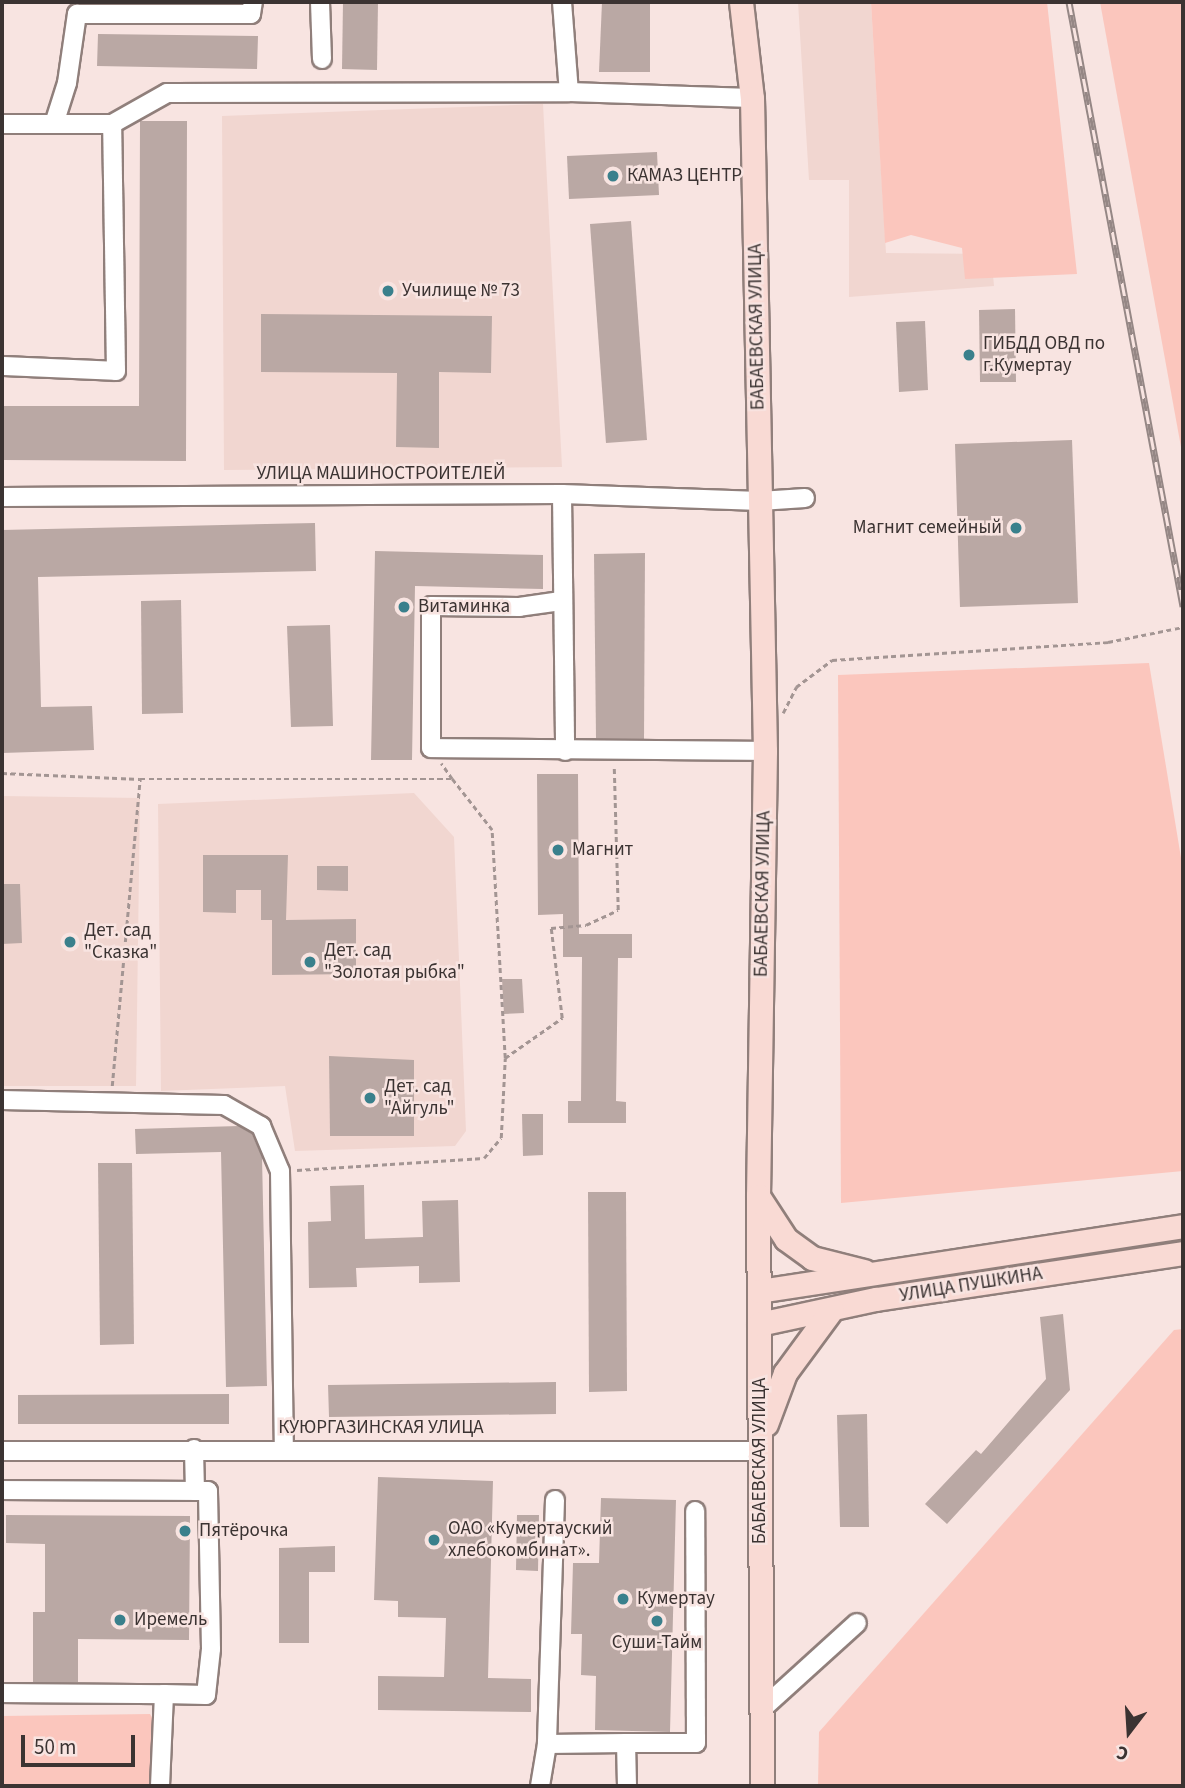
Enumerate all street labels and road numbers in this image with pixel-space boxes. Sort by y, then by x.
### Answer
street label: БАБАЕВСКАЯ УЛИЦА [744,244,770,410]
street label: УЛИЦА МАШИНОСТРОИТЕЛЕЙ [257,463,505,485]
street label: БАБАЕВСКАЯ УЛИЦА [750,811,776,977]
street label: УЛИЦА ПУШКИНА [898,1262,1044,1308]
street label: БАБАЕВСКАЯ УЛИЦА [749,1378,771,1544]
street label: КУЮРГАЗИНСКАЯ УЛИЦА [278,1417,484,1439]

